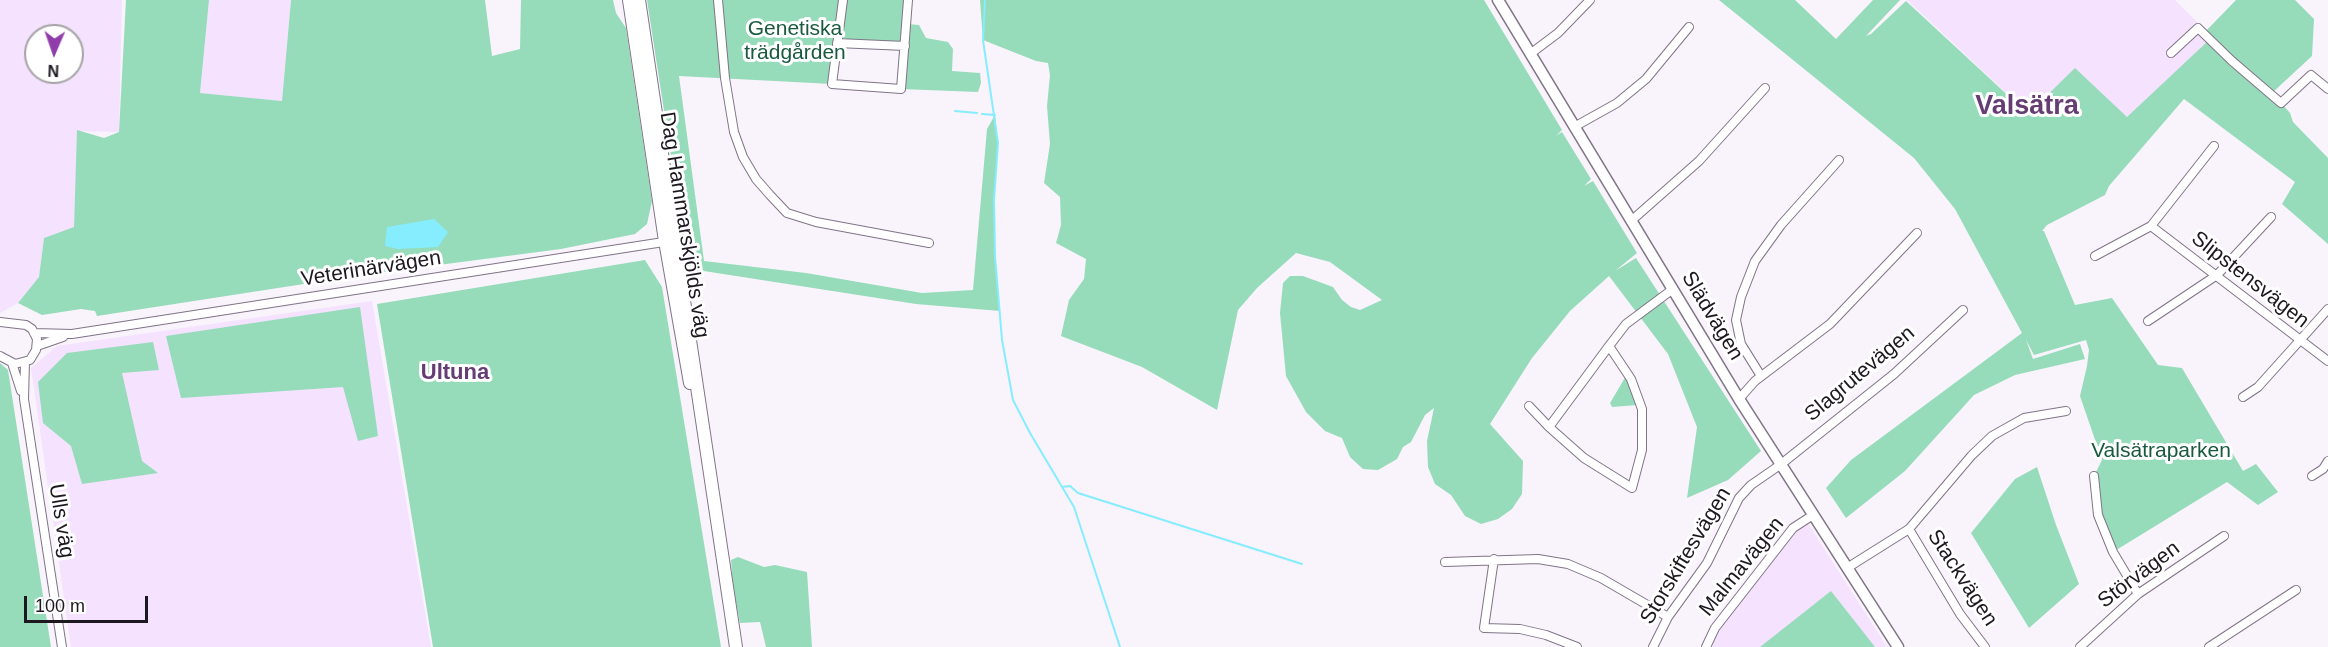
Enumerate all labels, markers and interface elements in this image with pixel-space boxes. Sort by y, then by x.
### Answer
park label: Genetiska trädgården [744,16,846,66]
north arrow [24,24,84,84]
text: N [47,62,59,79]
district label: Valsätra [1975,91,2079,123]
street label: Dag Hammarskjölds väg [654,110,714,340]
street label: Slipstensvägen [2186,226,2314,334]
street label: Veterinärvägen [299,246,443,292]
street label: Slädvägen [1676,267,1748,365]
street label: Slagrutevägen [1800,321,1920,427]
district label: Ultuna [421,360,489,386]
park label: Valsätraparken [2091,438,2231,464]
street label: Ulls väg [43,482,79,560]
street label: Storskiftesvägen [1635,483,1737,629]
street label: Malmavägen [1694,512,1790,622]
street label: Stackvägen [1922,525,2002,631]
street label: Störvägen [2093,536,2185,614]
scale bar [27,584,152,622]
text: 100 m [35,596,85,616]

